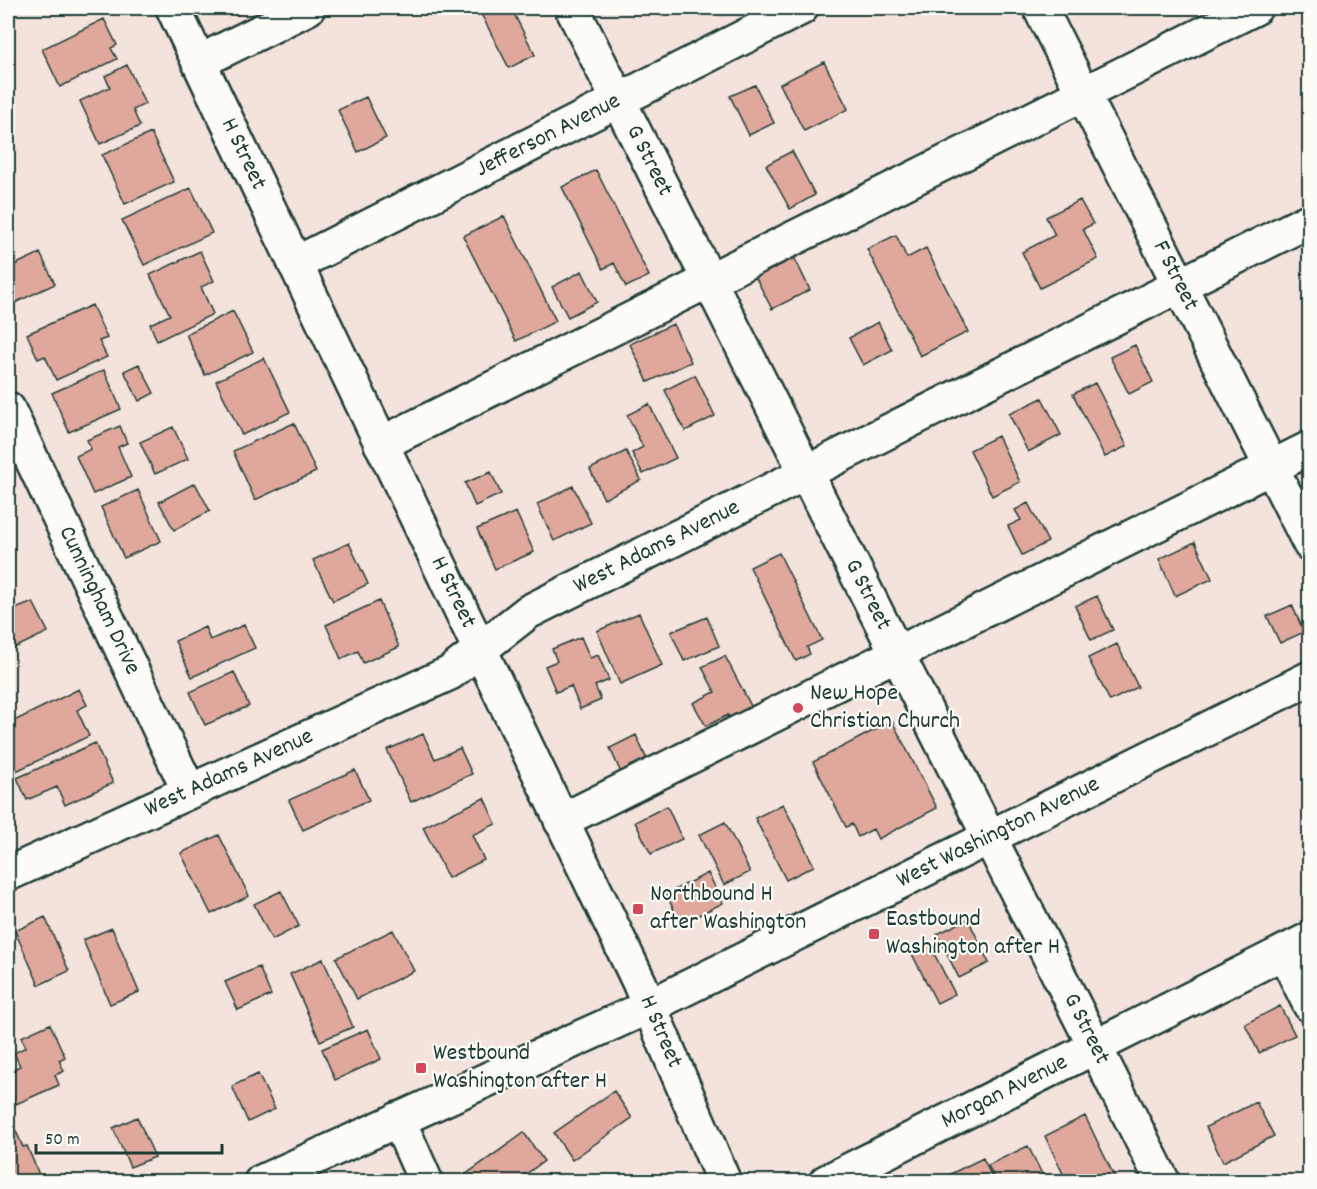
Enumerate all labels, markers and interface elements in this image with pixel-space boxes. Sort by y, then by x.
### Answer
street label: Jefferson Avenue [470,85,627,187]
street label: H Street [211,112,275,196]
street label: G Street [617,119,681,202]
street label: F Street [1143,235,1207,317]
street label: West Adams Avenue [568,491,746,603]
street label: Cunningham Drive [49,521,149,681]
street label: H Street [421,551,484,634]
street label: G Street [835,553,900,637]
place label: New Hope Christian Church [810,677,960,739]
marker: New Hope Christian Church [791,701,805,715]
street label: West Adams Avenue [139,720,319,827]
street label: West Washington Avenue [891,768,1106,898]
place label: Northbound H after Washington [650,878,806,940]
marker: Northbound H after Washington [631,902,645,916]
place label: Eastbound Washington after H [886,903,1060,965]
marker: Eastbound Washington after H [867,927,881,941]
street label: G Street [1054,987,1118,1071]
street label: H Street [630,990,691,1074]
place label: Westbound Washington after H [433,1037,607,1099]
street label: Morgan Avenue [936,1046,1074,1138]
marker: Westbound Washington after H [414,1061,428,1075]
scale bar [36,1117,222,1155]
text: 50 m [45,1128,80,1153]

